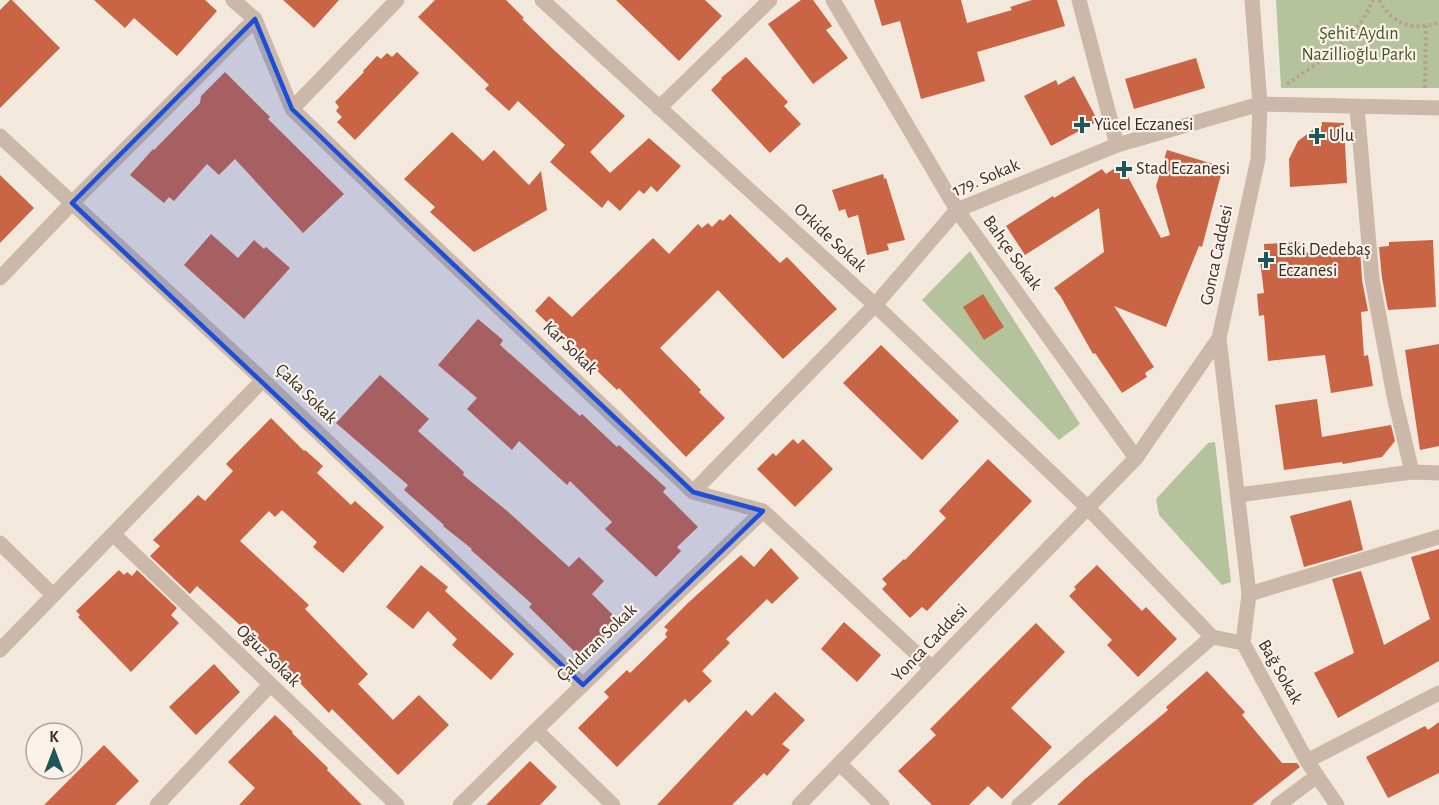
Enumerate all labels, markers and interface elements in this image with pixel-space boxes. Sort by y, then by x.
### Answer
park label: Şehit Aydın Nazillioğlu Parkı [1302,25,1416,64]
place label: Yücel Eczanesi [1094,116,1193,134]
marker: Yücel Eczanesi [1075,118,1089,132]
place label: Ulu [1329,127,1354,145]
marker: Ulu [1310,129,1324,143]
street label: 179. Sokak [950,156,1023,200]
place label: Stad Eczanesi [1136,160,1230,178]
marker: Stad Eczanesi [1117,162,1131,176]
street label: Orkide Sokak [790,200,870,276]
street label: Gonca Caddesi [1198,203,1236,307]
street label: Bahçe Sokak [979,213,1045,294]
place label: Eski Dedebaş Eczanesi [1278,241,1371,280]
marker: Eski Dedebaş Eczanesi [1259,253,1273,267]
street label: Kar Sokak [539,318,601,379]
street label: Çaka Sokak [272,360,341,428]
street label: Çaldıran Sokak [554,600,641,685]
street label: Yonca Caddesi [889,601,971,685]
street label: Oğuz Sokak [233,621,304,691]
street label: Bağ Sokak [1254,637,1306,708]
north arrow [24,721,84,781]
text: K [49,729,59,745]

